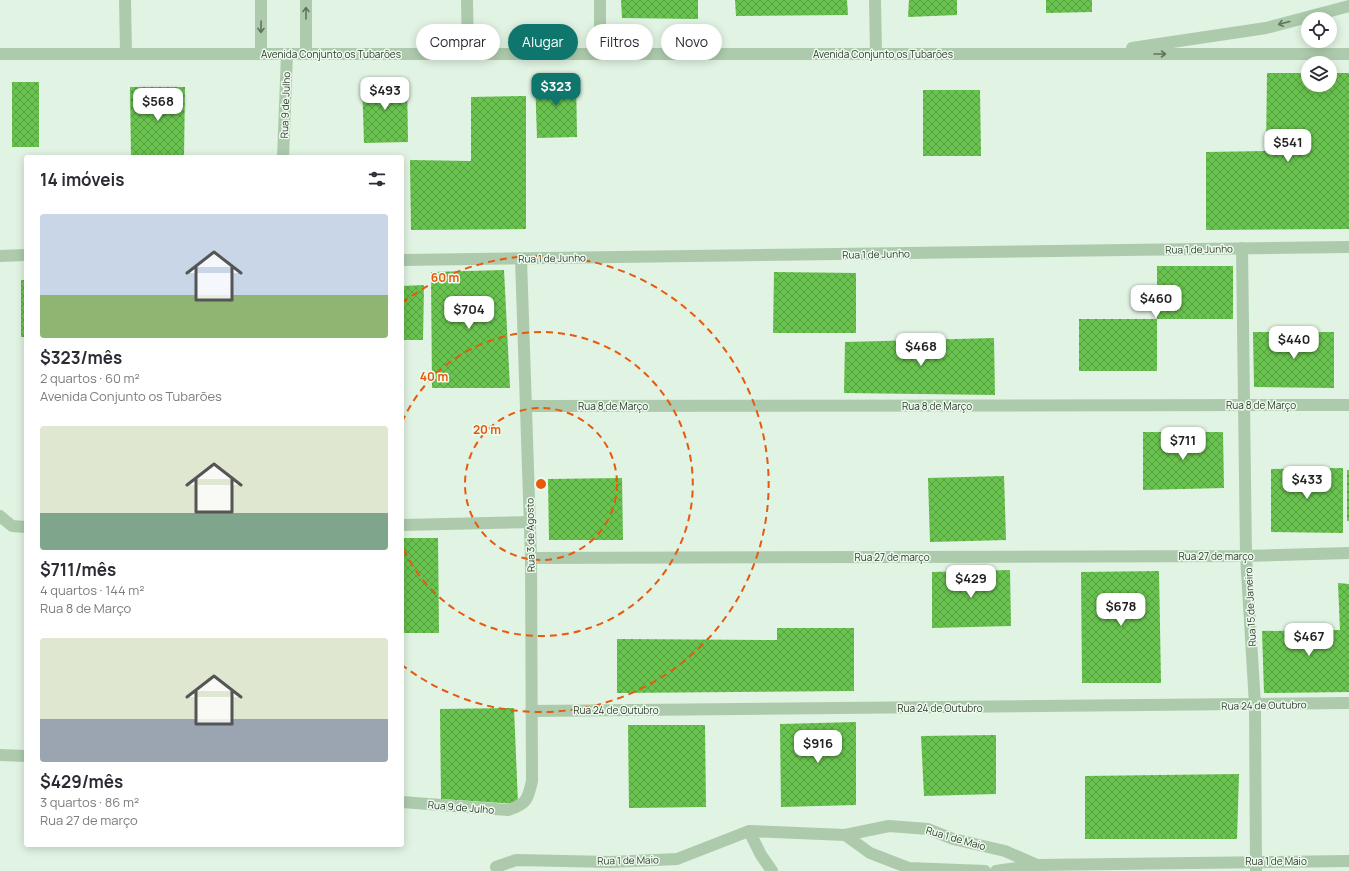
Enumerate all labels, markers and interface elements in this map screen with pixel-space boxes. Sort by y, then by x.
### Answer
one-way arrow [302,7,310,20]
map controls [1301,12,1337,92]
button: locate [1301,12,1337,48]
one-way arrow [257,20,265,33]
one-way arrow [1278,20,1291,27]
chip: Comprar [416,24,500,60]
chip: Alugar [508,24,578,60]
chip: Filtros [586,24,653,60]
chip: Novo [661,24,722,60]
street label: Avenida Conjunto os Tubarões [261,47,401,61]
street label: Avenida Conjunto os Tubarões [813,47,953,61]
one-way arrow [1153,50,1166,58]
button: layers [1301,56,1337,92]
street label: Rua 9 de Julho [277,71,293,138]
pin: $323 [532,73,580,107]
pin: $493 [361,77,409,111]
text: $323 [540,77,572,95]
text: $493 [369,81,401,99]
pin: $568 [134,88,182,122]
text: $568 [142,92,174,110]
pin: $541 [1264,129,1312,163]
text: $541 [1273,133,1303,151]
text: 14 imóveis [40,168,125,191]
icon: filters [366,168,388,190]
icon: home [178,240,250,312]
street label: Rua 1 de Junho [1165,241,1233,257]
street label: Rua 1 de Junho [842,246,910,262]
street label: Rua 1 de Junho [518,250,586,266]
text: 60 m [431,269,459,286]
pin: $460 [1132,285,1180,319]
text: $460 [1140,289,1172,307]
pin: $704 [445,296,493,330]
text: $704 [453,300,485,318]
pin: $440 [1270,326,1318,360]
text: $440 [1278,330,1310,348]
pin: $468 [897,333,945,367]
text: $468 [905,337,937,355]
text: $323/mês [40,346,122,369]
text: 40 m [420,368,448,385]
text: 2 quartos · 60 m² [40,369,140,387]
text: Avenida Conjunto os Tubarões [40,387,222,405]
street label: Rua 8 de Março [1226,398,1296,412]
street label: Rua 8 de Março [578,399,648,413]
street label: Rua 8 de Março [902,399,972,413]
text: 20 m [473,421,501,438]
pin: $711 [1159,427,1207,461]
text: $711 [1170,431,1196,449]
icon: home [178,452,250,524]
pin: $433 [1283,466,1331,500]
text: $433 [1291,470,1323,488]
centre of rings [534,477,548,491]
street label: Rua 3 de Agosto [522,498,538,572]
street label: Rua 27 de março [1178,549,1254,563]
street label: Rua 27 de março [854,550,930,564]
text: $711/mês [40,558,116,581]
pin: $429 [947,565,995,599]
street label: Rua 15 de Janeiro [1241,567,1259,647]
text: $429 [955,569,987,587]
text: 4 quartos · 144 m² [40,581,145,599]
pin: $678 [1097,593,1145,627]
text: $678 [1105,597,1137,615]
text: Rua 8 de Março [40,599,131,617]
pin: $467 [1285,623,1333,657]
text: $467 [1293,627,1325,645]
icon: home [178,664,250,736]
street label: Rua 24 de Outubro [1221,697,1307,713]
street label: Rua 24 de Outubro [897,701,983,715]
street label: Rua 24 de Outubro [573,703,659,717]
pin: $916 [794,730,842,764]
text: $916 [803,734,833,752]
text: $429/mês [40,770,123,793]
text: 3 quartos · 86 m² [40,793,139,811]
street label: Rua 9 de Julho [427,797,495,817]
text: Rua 27 de março [40,811,138,829]
street label: Rua 1 de Maio [924,823,988,853]
street label: Rua 1 de Maio [597,852,659,868]
street label: Rua 1 de Maio [1245,854,1307,868]

